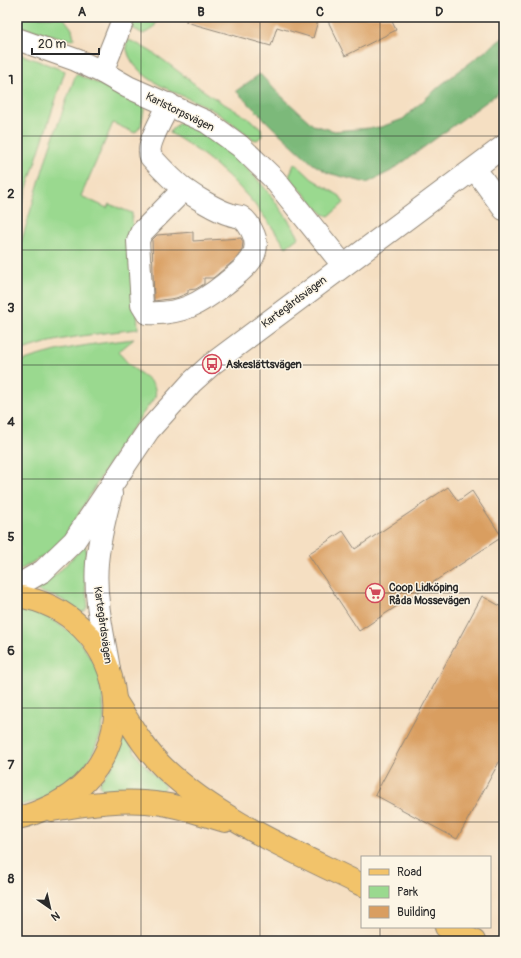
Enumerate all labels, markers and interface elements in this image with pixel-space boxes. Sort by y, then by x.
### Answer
text: A [78,4,87,20]
text: B [197,4,205,20]
text: C [316,4,324,20]
text: D [435,4,443,20]
scale bar [32,30,99,56]
text: 20 m [38,37,67,52]
text: 1 [8,72,14,88]
street label: Karlstorpsvägen [144,90,216,134]
text: 2 [7,186,15,202]
street label: Kartegårdsvägen [259,273,329,331]
text: 3 [7,300,15,316]
bus stop icon: Askeslättsvägen [201,353,223,375]
place label: Askeslättsvägen [226,358,302,371]
text: 4 [7,414,15,430]
text: 5 [7,529,15,545]
place label: Coop Lidköping Råda Mossevägen [389,581,470,607]
supermarket icon: Coop Lidköping Råda Mossevägen [364,582,386,604]
street label: Kartegårdsvägen [91,586,115,664]
text: 6 [7,643,15,659]
text: 7 [8,757,15,773]
legend [361,856,491,928]
text: Road [397,865,422,880]
text: 8 [8,871,15,887]
text: Park [397,885,418,900]
north arrow [30,888,70,928]
text: Building [397,905,436,920]
text: N [48,908,62,924]

